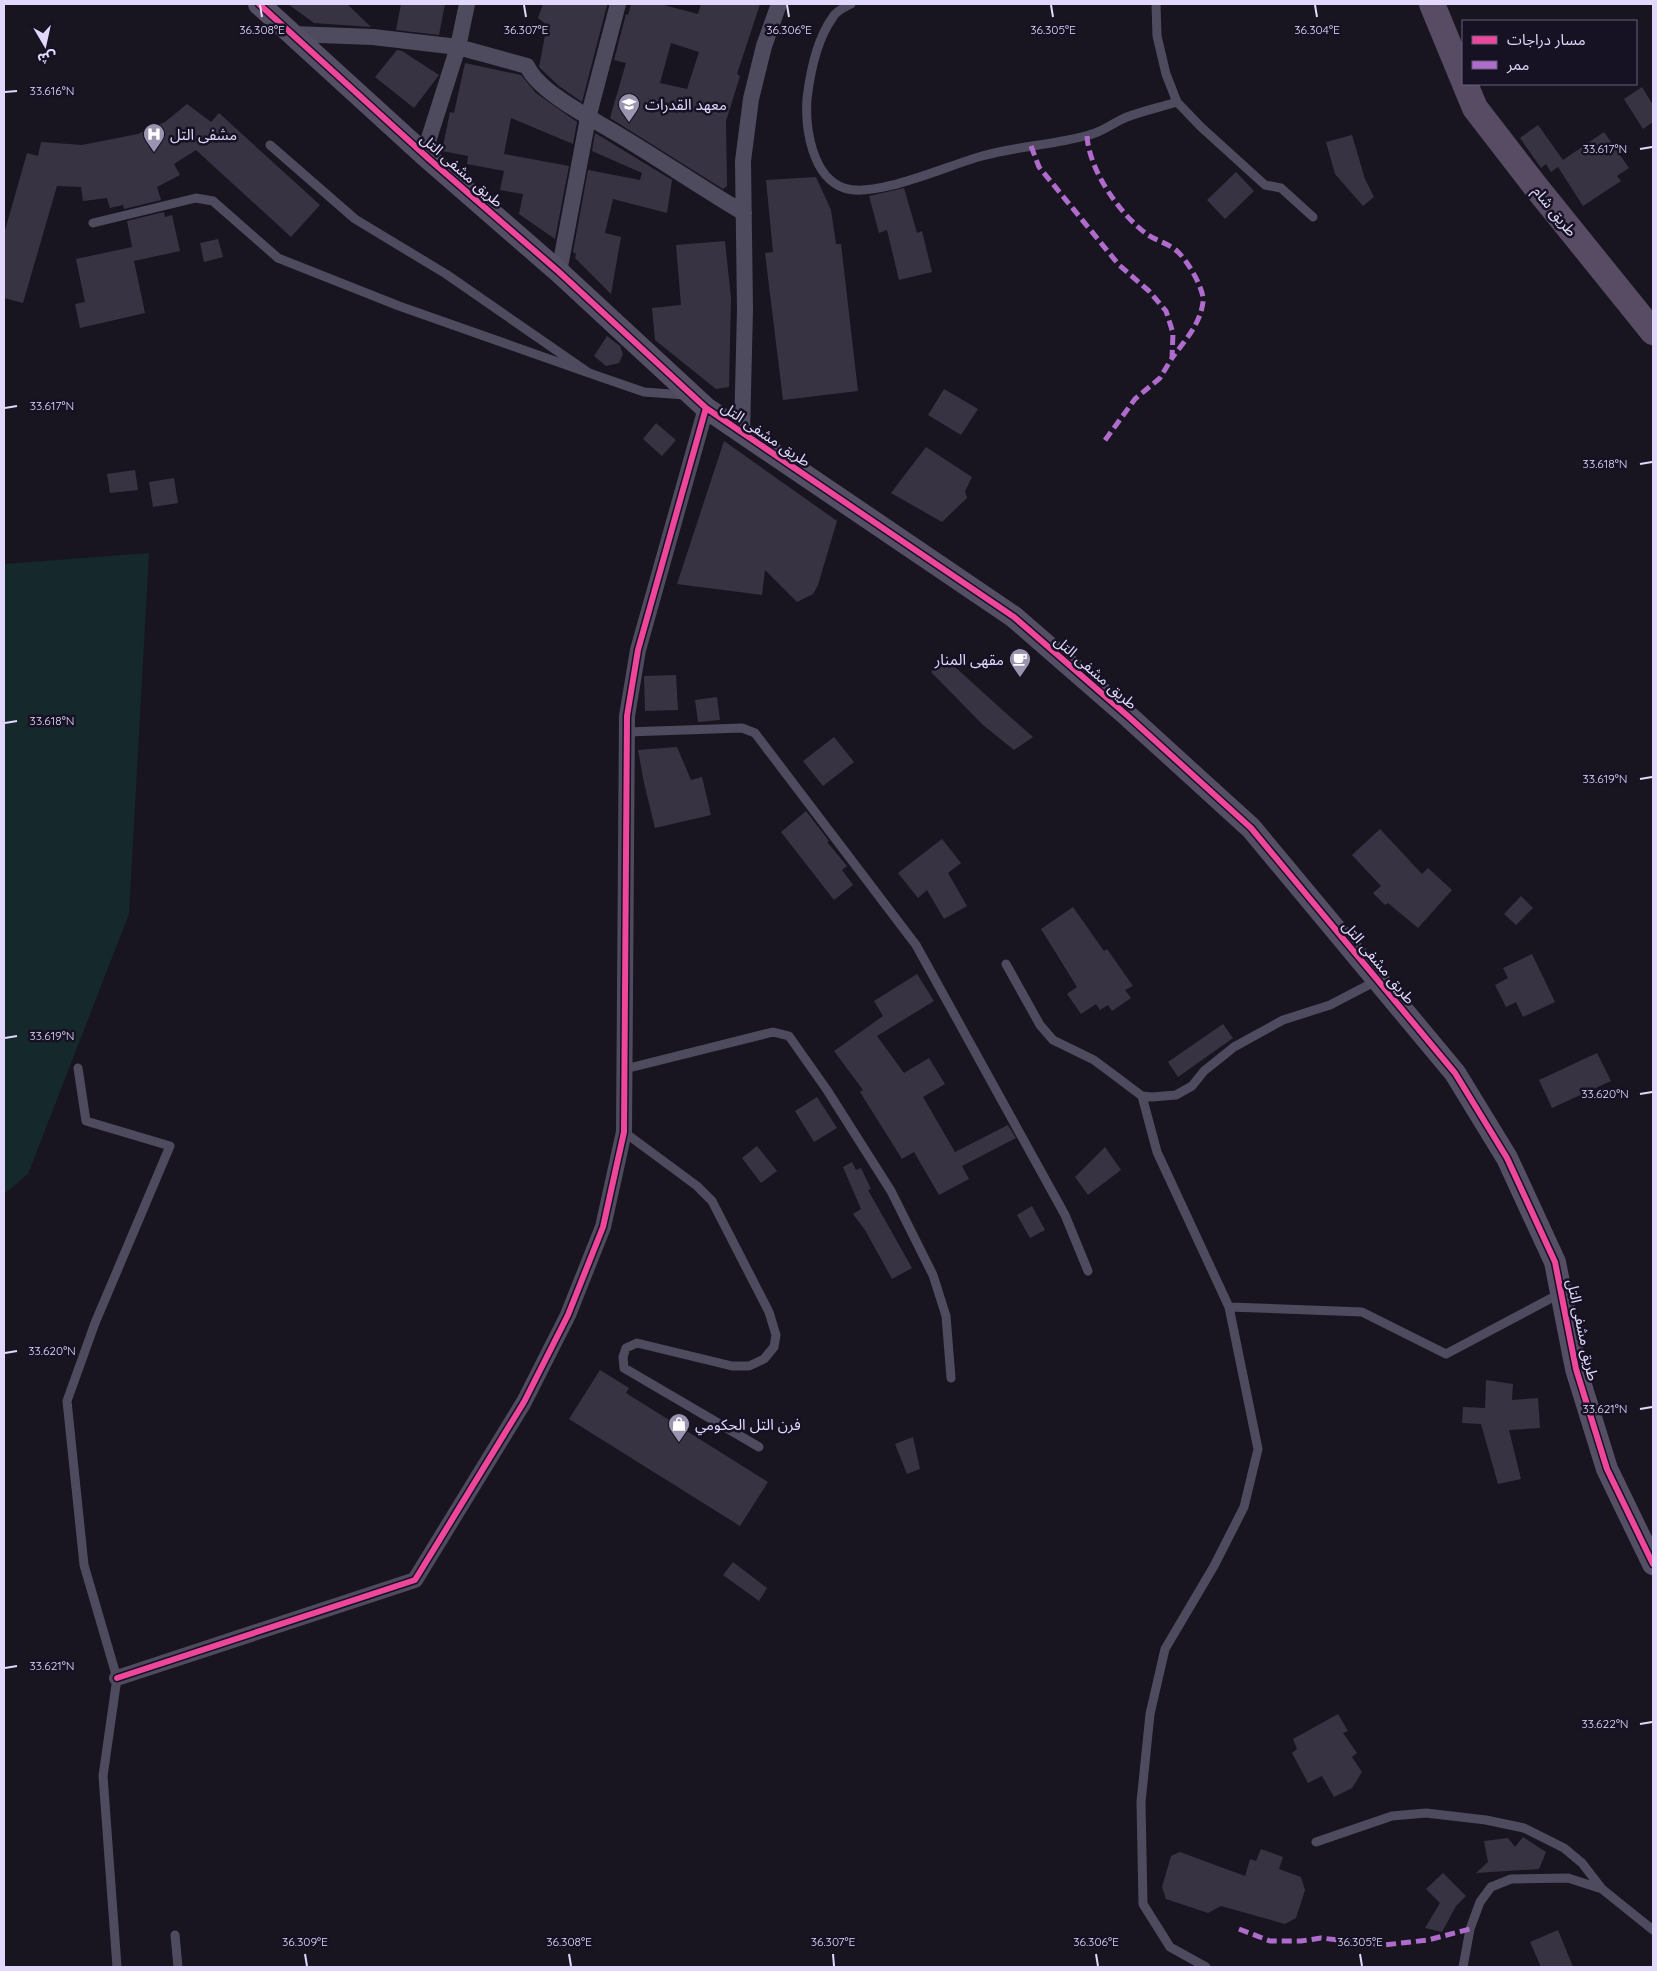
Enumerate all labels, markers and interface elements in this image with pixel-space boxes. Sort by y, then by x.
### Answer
north arrow [20,20,70,70]
legend [1462,20,1637,85]
text: 36.308°E [239,22,285,37]
text: 36.307°E [504,22,549,37]
text: 36.306°E [766,22,812,37]
text: 36.305°E [1030,22,1076,37]
text: 36.304°E [1294,22,1340,37]
text: مسار دراجات [1507,30,1586,49]
text: ش [36,47,58,68]
text: ممر [1506,55,1530,74]
text: 33.616°N [30,83,74,98]
school or university icon: معهد القدرات [617,92,641,123]
place label: معهد القدرات [645,95,727,114]
hospital icon: مشفى التل [142,122,166,153]
place label: مشفى التل [170,125,237,144]
street label: طريق مشفى التل [416,129,507,212]
text: 33.617°N [1583,141,1627,156]
street label: طريق شام [1527,182,1581,241]
street label: طريق مشفى التل [717,397,814,472]
text: 33.617°N [30,398,74,413]
text: 33.618°N [1583,456,1627,471]
street label: طريق مشفى التل [1050,631,1141,714]
cafe icon: مقهى المنار [1008,647,1032,678]
place label: مقهى المنار [934,650,1004,669]
text: 33.618°N [30,713,74,728]
text: 33.619°N [1582,771,1628,786]
street label: طريق مشفى التل [1338,916,1420,1008]
text: 33.619°N [29,1028,75,1043]
text: 33.620°N [1581,1086,1629,1101]
street label: طريق مشفى التل [1562,1277,1603,1383]
text: 33.620°N [28,1343,76,1358]
text: 33.621°N [1582,1401,1628,1416]
shop icon: فرن التل الحكومي [667,1412,691,1443]
place label: فرن التل الحكومي [695,1415,801,1436]
text: 33.621°N [29,1658,75,1673]
text: 33.622°N [1581,1716,1629,1731]
text: 36.309°E [282,1934,328,1949]
text: 36.308°E [546,1934,592,1949]
text: 36.307°E [811,1934,856,1949]
text: 36.306°E [1073,1934,1119,1949]
text: 36.305°E [1337,1934,1383,1949]

